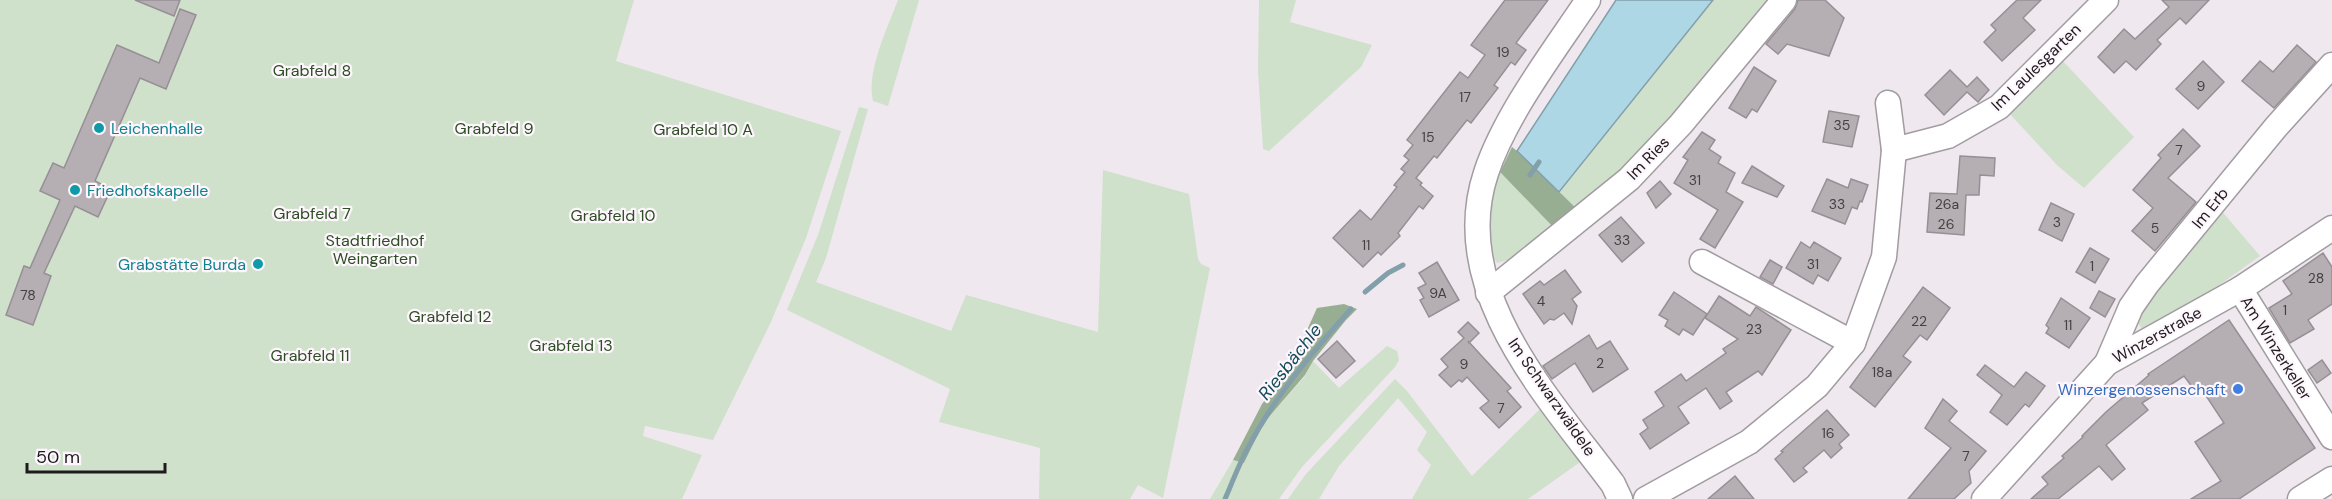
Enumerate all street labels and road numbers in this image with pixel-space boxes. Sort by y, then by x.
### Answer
street label: Im Laulesgarten [1987,19,2085,115]
street label: Im Ries [1622,132,1674,184]
street label: Im Erb [2187,183,2233,233]
street label: Am Winzerkeller [2236,292,2316,404]
street label: Winzerstraße [2109,302,2205,368]
street label: Im Schwarzwäldele [1503,334,1601,460]

